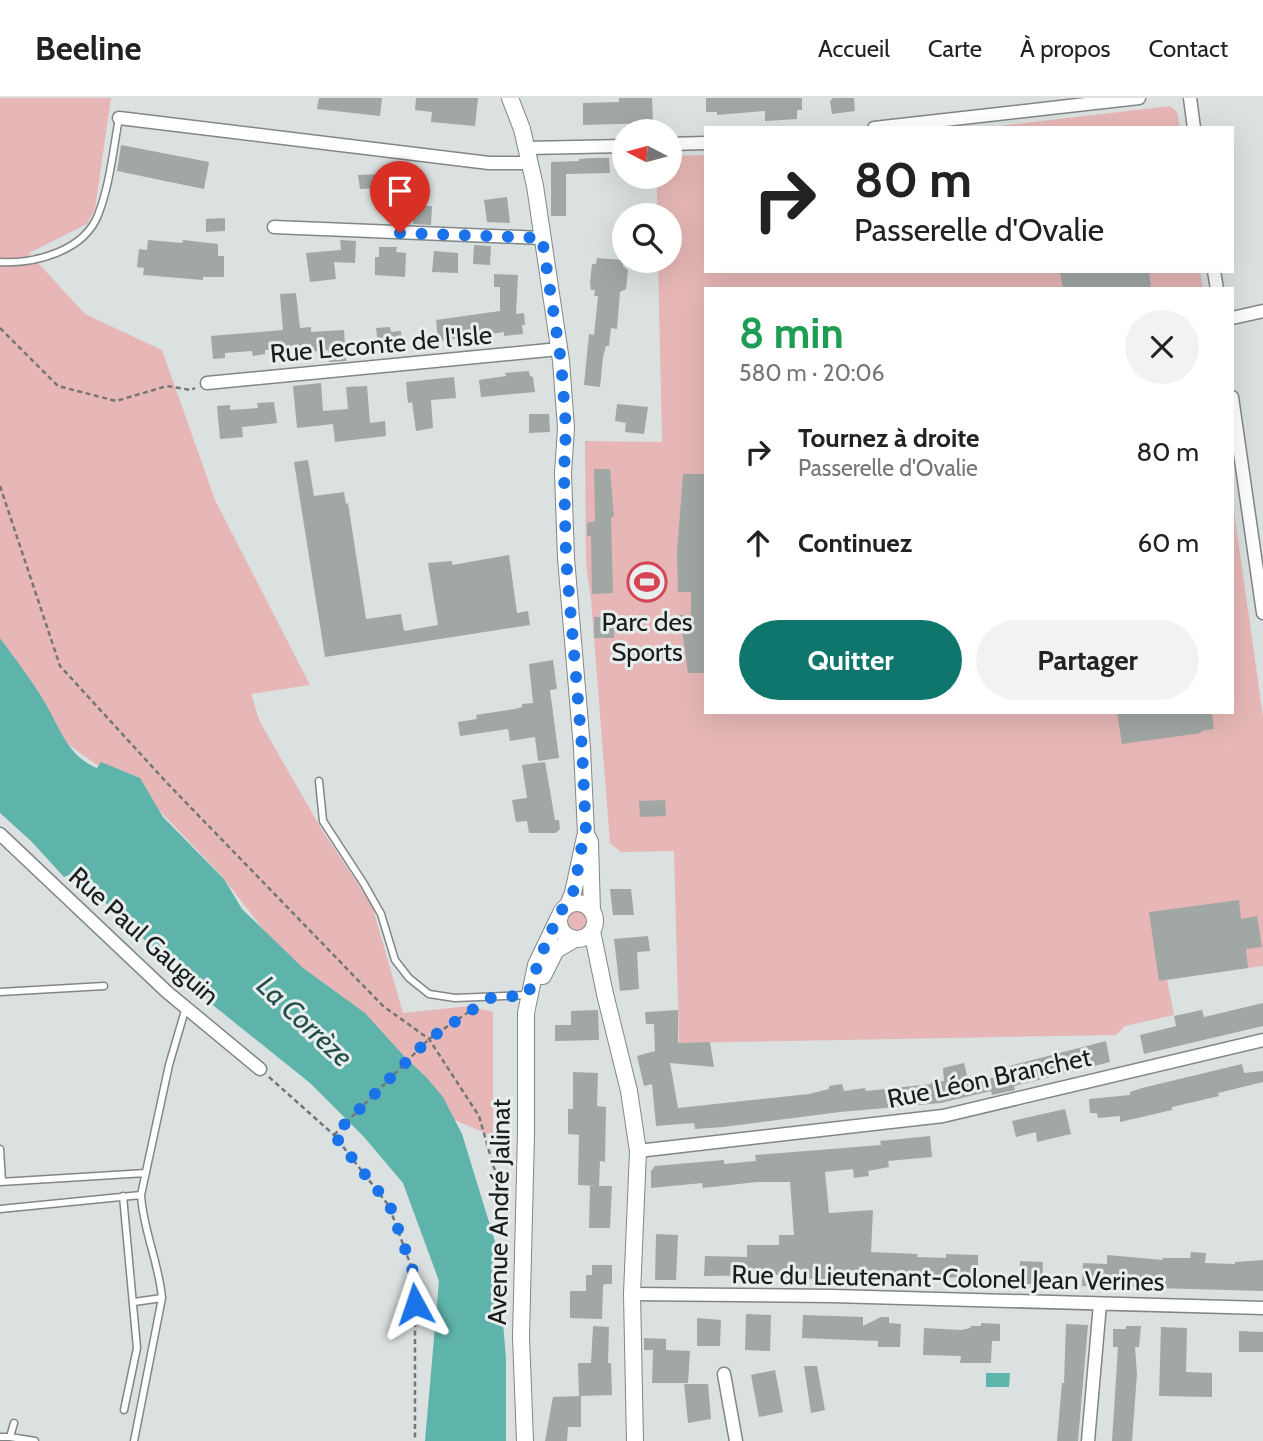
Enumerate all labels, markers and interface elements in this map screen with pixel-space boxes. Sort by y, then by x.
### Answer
text: Beeline [35,28,141,68]
text: Accueil [818,34,890,63]
text: Carte [928,34,982,63]
text: À propos [1020,34,1111,63]
text: Contact [1149,34,1228,63]
north arrow [612,119,682,189]
map controls [612,119,682,273]
text: 80 m [854,150,972,209]
icon: right [739,154,830,245]
pin [370,161,430,233]
icon: arrive [381,172,419,210]
button: search [612,203,682,273]
text: Passerelle d'Ovalie [854,210,1104,249]
text: 8 min [739,307,844,359]
button: close [1125,310,1199,384]
street label: Rue Leconte de l'Isle [269,318,493,370]
text: 580 m · 20:06 [739,359,885,387]
text: Tournez à droite [798,422,980,454]
icon: right [739,433,777,471]
text: 80 m [1136,436,1199,468]
text: Passerelle d'Ovalie [798,454,978,482]
icon: ahead [739,524,777,562]
text: Continuez [798,527,912,559]
text: 60 m [1137,527,1199,559]
sports icon: Parc des Sports [626,561,668,603]
place label: Parc des Sports [601,606,693,668]
button: Quitter [739,620,962,700]
button: Partager [976,620,1199,700]
street label: Rue Paul Gauguin [62,860,226,1012]
water label: La Corrèze [250,968,360,1074]
street label: Rue Léon Branchet [884,1041,1094,1115]
street label: Avenue André Jalinat [481,1098,517,1325]
street label: Rue du Lieutenant-Colonel Jean Verines [731,1258,1165,1298]
position arrow [378,1267,452,1341]

